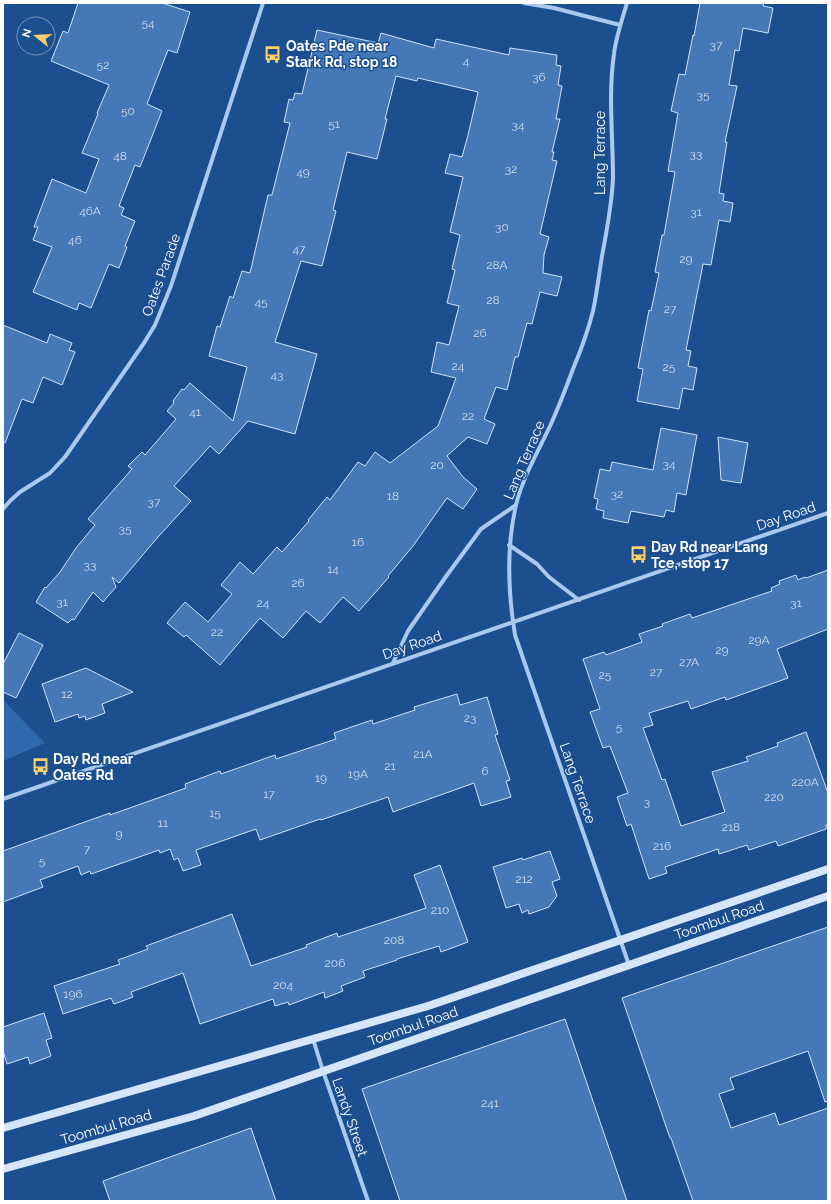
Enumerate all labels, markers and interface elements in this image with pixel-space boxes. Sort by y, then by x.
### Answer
north arrow [16,16,56,56]
house number: 54 [141,16,155,30]
text: N [19,27,34,39]
place label: Oates Pde near Stark Rd, stop 18 [286,38,397,70]
house number: 37 [710,38,723,52]
bus stop icon: Oates Pde near Stark Rd, stop 18 [263,44,283,64]
house number: 4 [463,54,470,68]
house number: 52 [97,58,109,72]
house number: 36 [532,70,546,84]
house number: 35 [697,88,710,102]
house number: 50 [121,104,135,118]
street label: Lang Terrace [592,111,608,195]
house number: 51 [328,117,340,131]
house number: 34 [512,118,525,132]
house number: 33 [690,147,702,161]
house number: 48 [113,149,127,163]
house number: 32 [505,162,517,176]
house number: 49 [296,165,310,179]
house number: 46A [79,204,101,218]
house number: 31 [690,205,702,219]
house number: 30 [495,220,509,234]
street label: Oates Parade [139,231,183,319]
house number: 46 [68,233,82,247]
house number: 47 [293,242,306,256]
house number: 29 [679,252,693,266]
house number: 28A [486,258,508,272]
house number: 28 [486,293,500,307]
house number: 45 [254,295,268,309]
house number: 27 [664,302,677,316]
house number: 26 [473,326,487,340]
house number: 24 [452,359,465,373]
house number: 25 [663,360,676,374]
house number: 43 [271,368,283,382]
house number: 41 [189,405,201,419]
house number: 22 [462,409,474,423]
street label: Lang Terrace [500,418,548,502]
house number: 34 [663,457,676,471]
house number: 20 [430,458,444,472]
house number: 32 [611,487,623,501]
house number: 18 [387,489,399,503]
house number: 37 [148,495,161,509]
street label: Day Road [754,498,818,534]
house number: 35 [119,522,132,536]
house number: 16 [352,535,364,549]
place label: Day Rd near Lang Tce, stop 17 [651,539,768,571]
bus stop icon: Day Rd near Lang Tce, stop 17 [628,545,648,565]
house number: 33 [84,558,96,572]
house number: 14 [327,562,339,576]
house number: 26 [291,576,305,590]
house number: 31 [56,595,68,609]
house number: 24 [257,596,270,610]
house number: 31 [790,596,802,610]
house number: 22 [211,625,223,639]
street label: Day Road [380,627,444,663]
house number: 29A [748,633,770,647]
house number: 29 [715,643,729,657]
house number: 27A [679,655,699,669]
house number: 27 [650,665,663,679]
house number: 25 [599,668,612,682]
house number: 12 [61,687,73,701]
house number: 23 [464,711,476,725]
house number: 5 [616,720,623,734]
street label: Lang Terrace [557,741,599,825]
house number: 21A [413,747,433,761]
place label: Day Rd near Oates Rd [53,751,134,783]
bus stop icon: Day Rd near Oates Rd [30,757,50,777]
house number: 21 [384,759,396,773]
house number: 6 [481,764,489,778]
house number: 19A [348,767,368,781]
house number: 19 [315,771,327,785]
house number: 220A [791,775,819,789]
house number: 17 [263,787,275,801]
house number: 220 [764,790,784,804]
house number: 3 [644,795,650,809]
house number: 15 [209,806,221,820]
house number: 11 [158,816,168,830]
house number: 218 [722,820,740,834]
house number: 9 [115,827,123,841]
house number: 216 [653,839,671,853]
house number: 7 [84,842,91,856]
house number: 5 [39,854,46,868]
house number: 212 [515,872,533,886]
street label: Toombul Road [672,897,766,943]
house number: 210 [431,903,449,917]
house number: 208 [384,933,404,947]
house number: 206 [325,956,345,970]
house number: 204 [273,978,294,992]
house number: 196 [63,987,83,1001]
street label: Toombul Road [366,1003,460,1049]
street label: Landy Street [329,1076,371,1159]
house number: 241 [481,1096,499,1110]
street label: Toombul Road [59,1106,153,1148]

